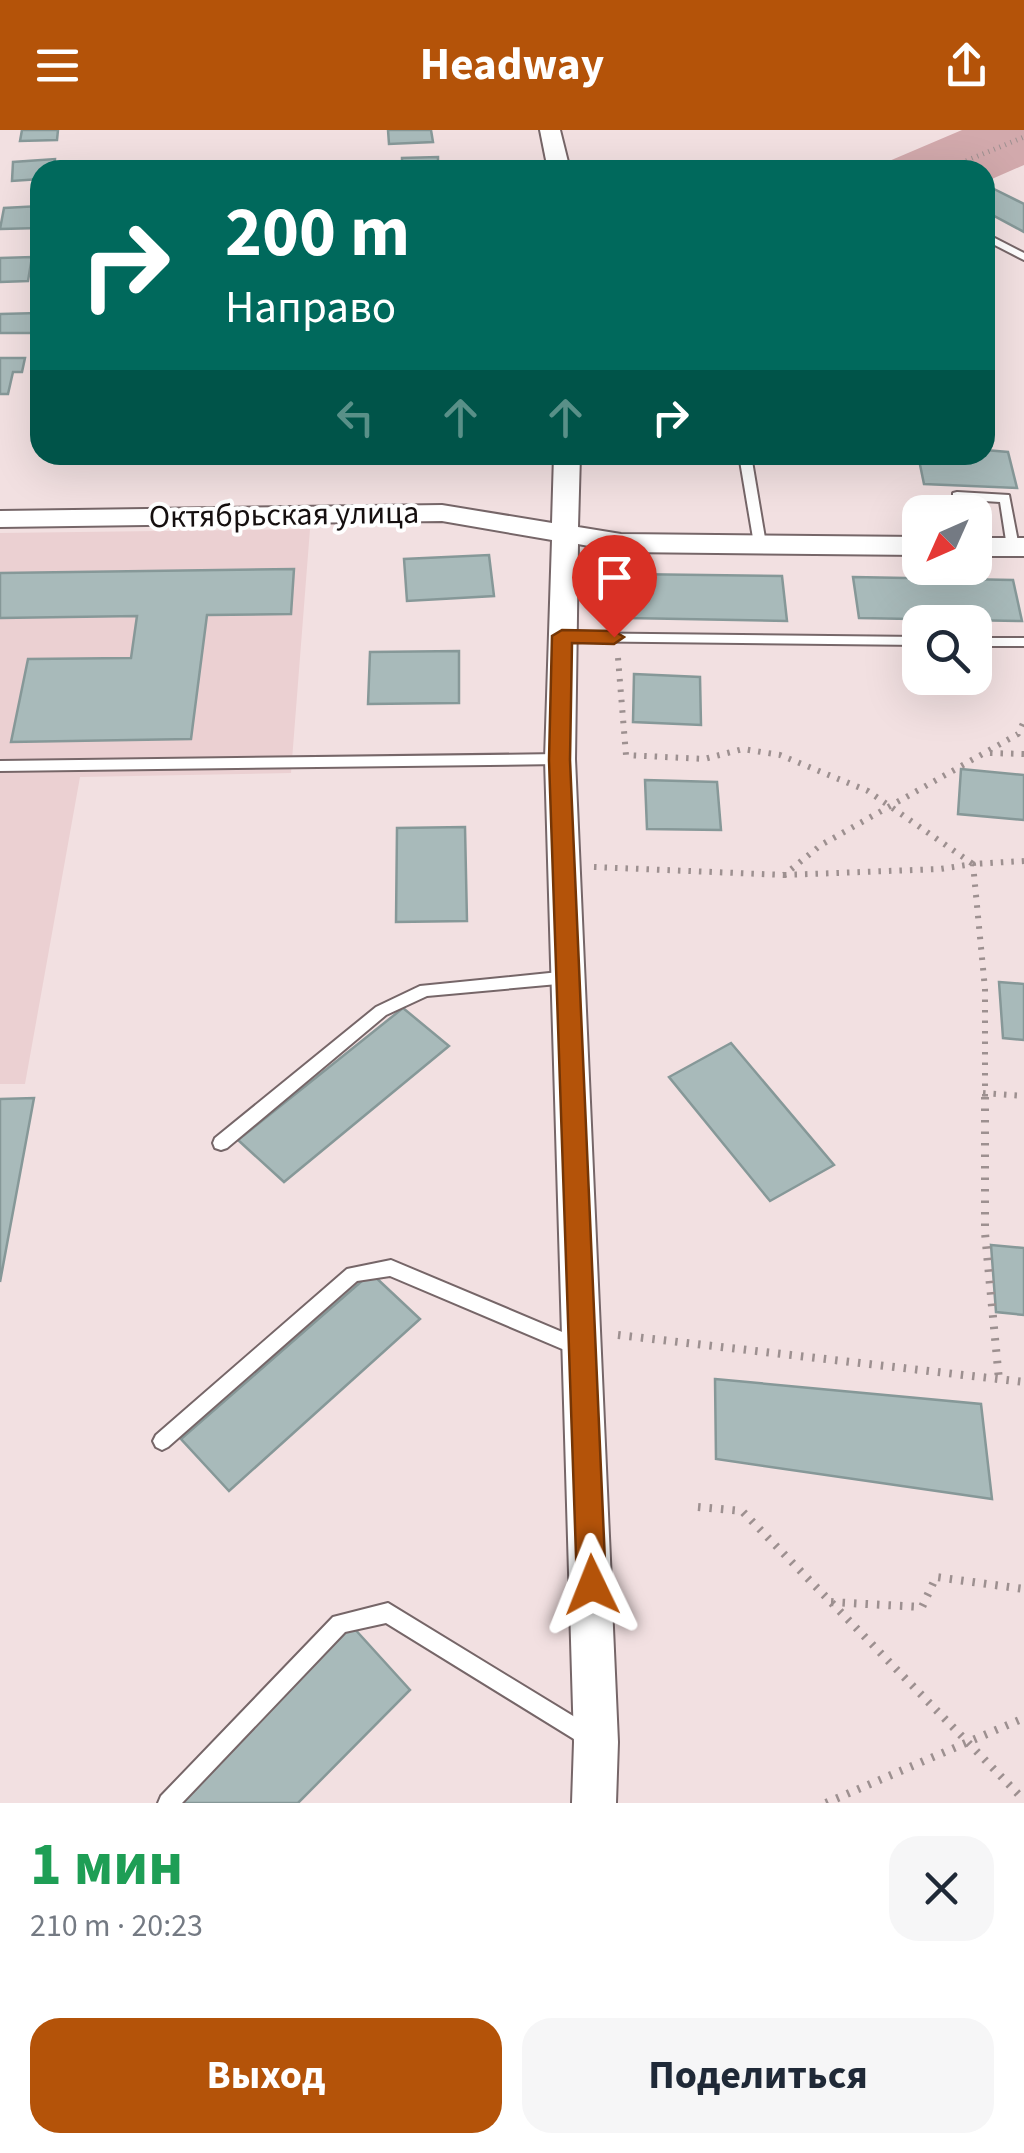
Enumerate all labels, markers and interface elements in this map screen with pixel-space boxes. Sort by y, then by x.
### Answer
text: Headway [420,33,604,97]
icon: menu [30,38,85,93]
icon: share [939,38,994,93]
text: 200 m [225,183,410,283]
icon: right [60,200,190,330]
text: Направо [225,276,396,340]
icon: left [328,390,383,445]
icon: ahead [433,390,488,445]
icon: ahead [538,390,593,445]
icon: right [643,390,698,445]
street label: Октябрьская улица [148,490,420,540]
north arrow [902,495,992,585]
map controls [902,495,992,695]
pin [572,535,657,638]
icon: arrive [587,550,642,605]
button: search [902,605,992,695]
position arrow [540,1533,644,1637]
text: 1 мин [30,1823,183,1908]
button: close [889,1836,994,1941]
text: 210 m · 20:23 [30,1903,203,1949]
button: Выход [30,2018,502,2133]
button: Поделиться [522,2018,994,2133]

